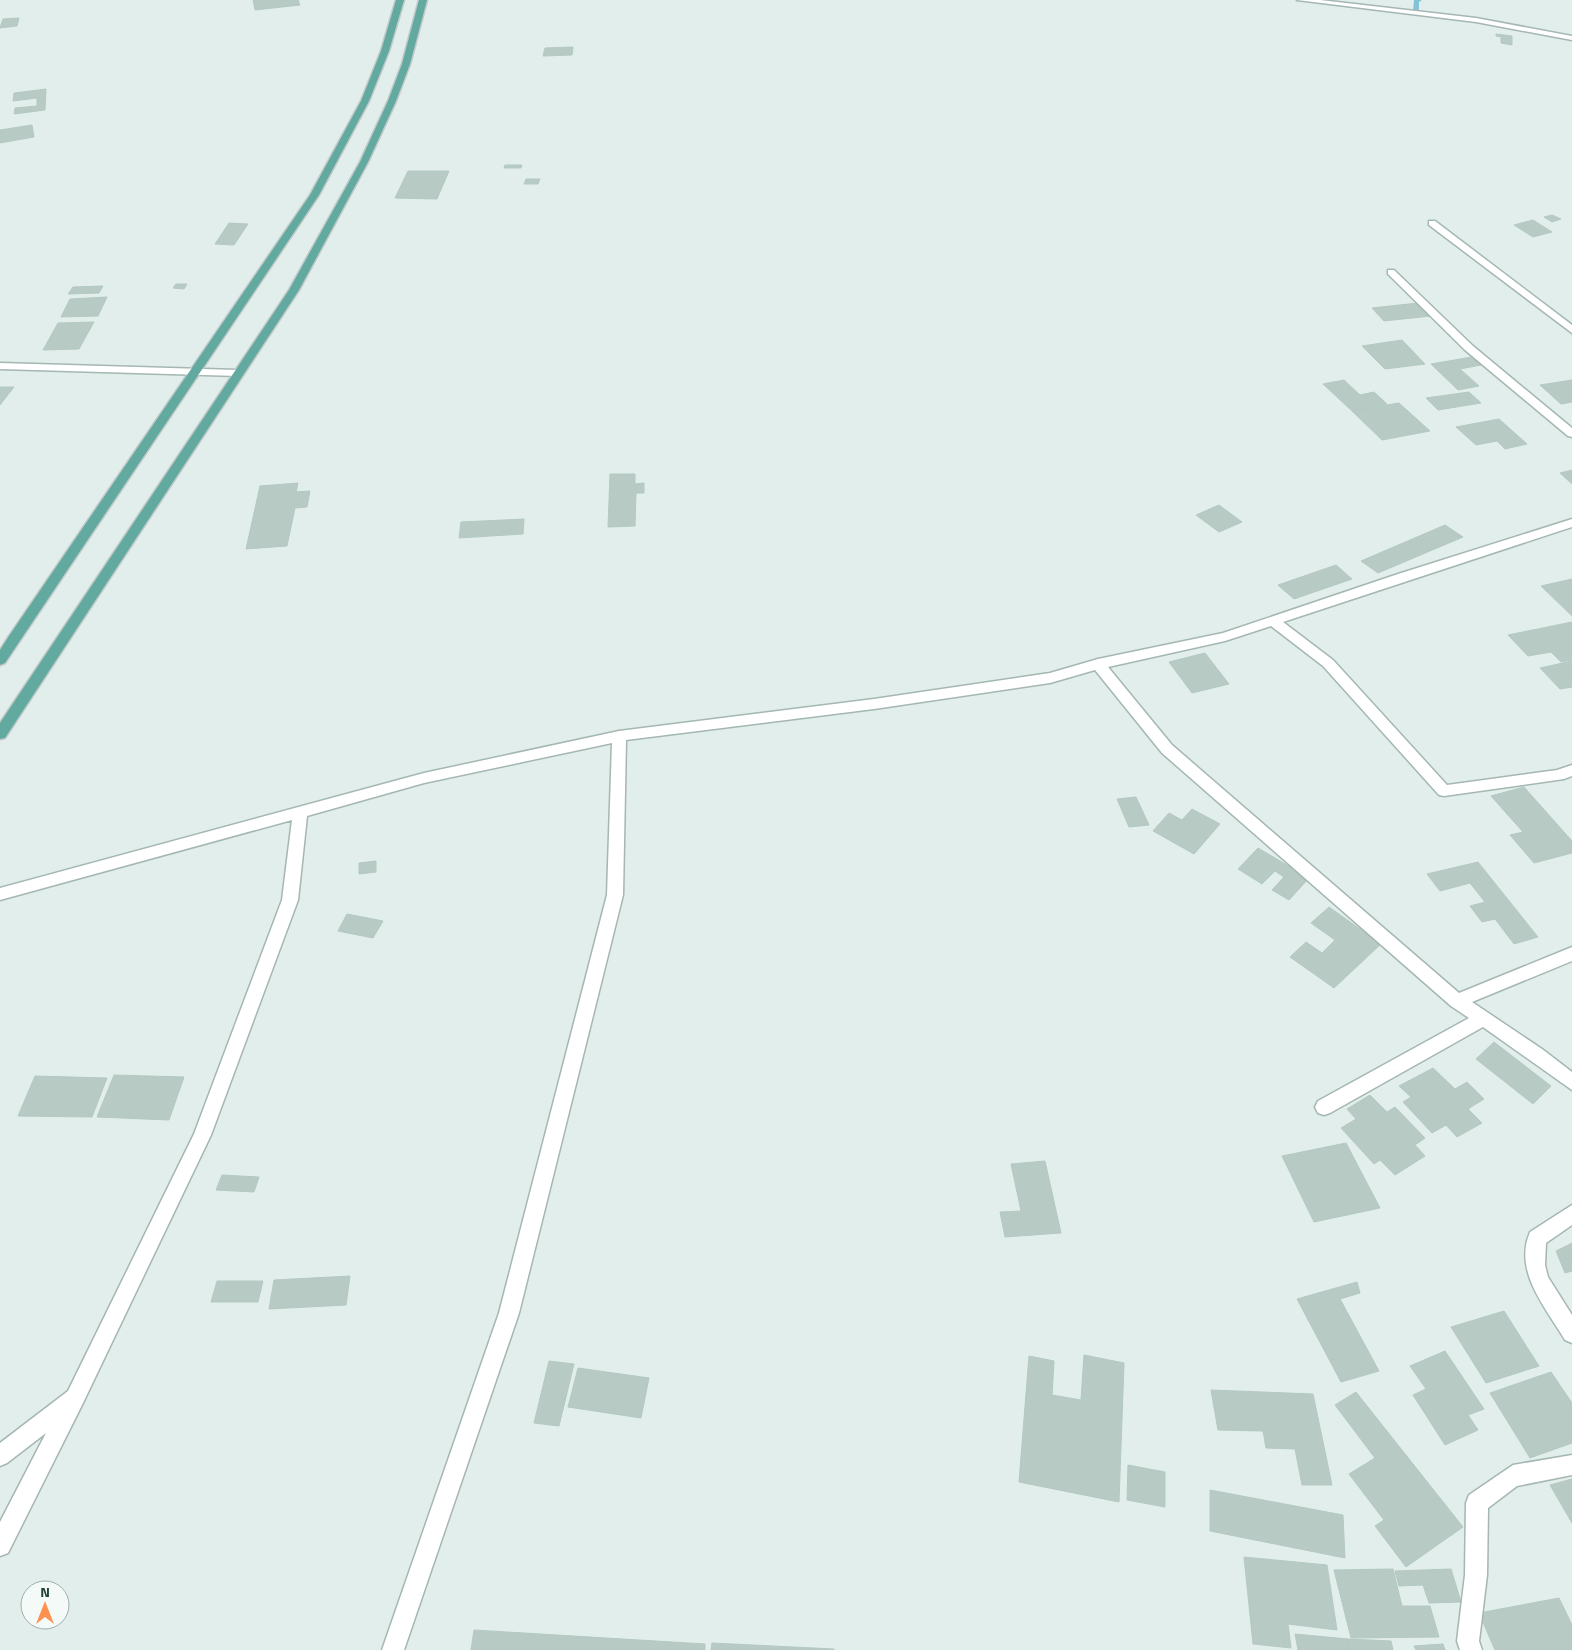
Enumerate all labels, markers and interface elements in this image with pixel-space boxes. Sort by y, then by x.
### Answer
north arrow [20,1580,70,1630]
text: N [40,1581,50,1602]

